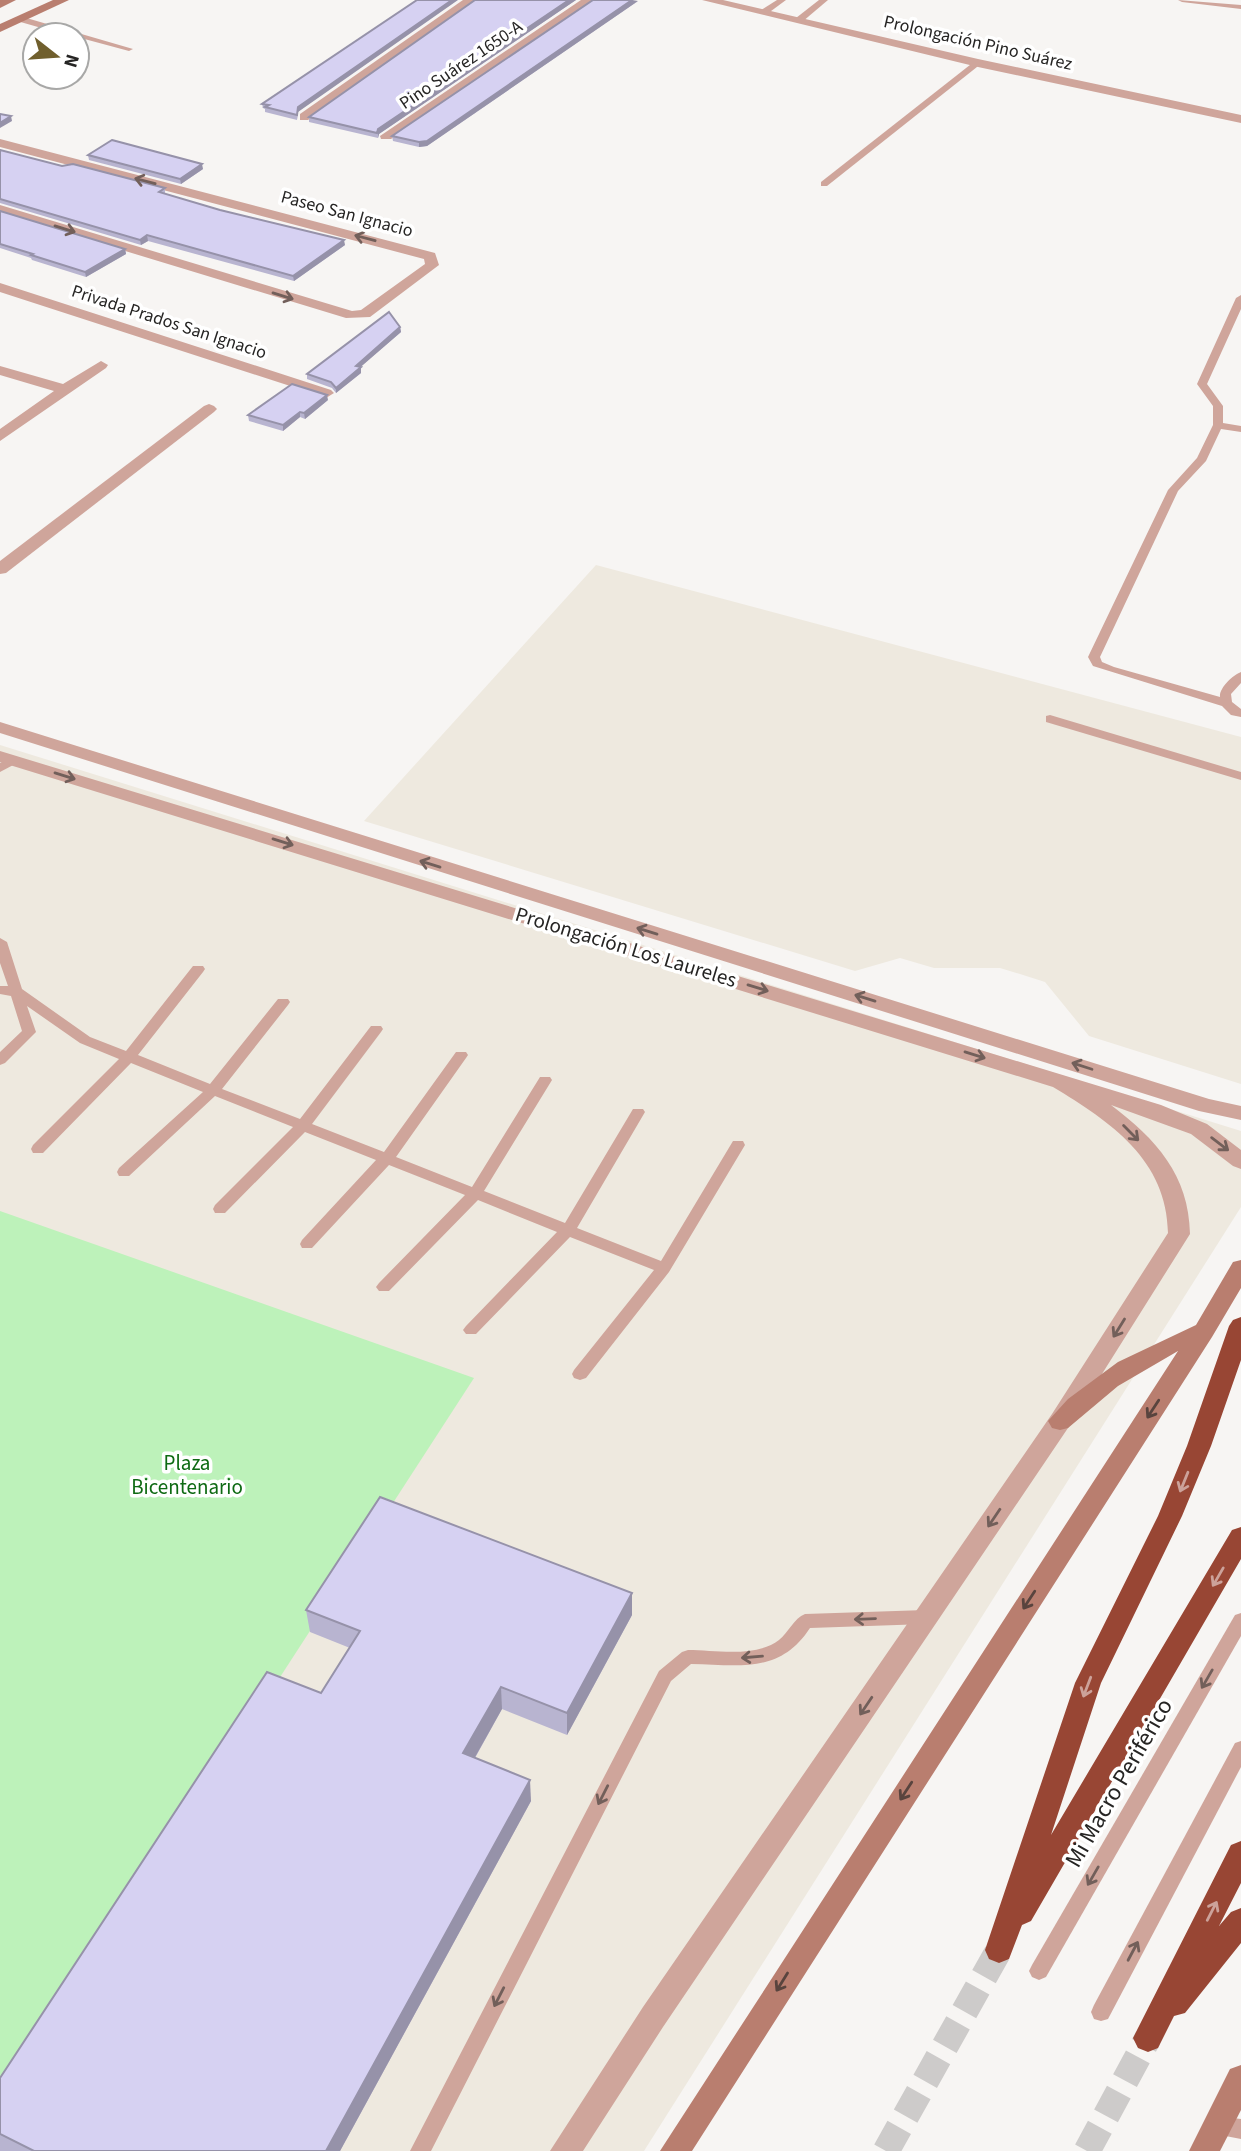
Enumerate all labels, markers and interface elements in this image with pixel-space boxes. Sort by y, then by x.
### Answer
street label: Prolongación Pino Suárez [881,9,1075,77]
street label: Pino Suárez 1650-A [394,14,528,116]
north arrow [21,21,91,91]
text: N [56,51,86,71]
one-way arrow [134,174,156,187]
street label: Paseo San Ignacio [278,184,416,244]
one-way arrow [54,224,76,237]
one-way arrow [354,231,377,244]
street label: Privada Prados San Ignacio [68,279,270,365]
one-way arrow [271,290,293,303]
one-way arrow [54,770,76,783]
one-way arrow [271,837,293,850]
one-way arrow [419,856,441,869]
street label: Prolongación Los Laureles [512,899,740,995]
one-way arrow [637,923,659,936]
one-way arrow [747,982,769,995]
one-way arrow [854,990,876,1003]
one-way arrow [964,1049,986,1062]
one-way arrow [1071,1058,1093,1071]
one-way arrow [1123,1125,1140,1142]
one-way arrow [1211,1136,1229,1151]
one-way arrow [1112,1317,1126,1337]
one-way arrow [1146,1399,1160,1419]
park label: Plaza Bicentenario [131,1448,243,1502]
one-way arrow [1177,1470,1190,1492]
one-way arrow [987,1508,1001,1527]
one-way arrow [1210,1566,1224,1586]
one-way arrow [1022,1590,1036,1610]
one-way arrow [854,1612,877,1626]
one-way arrow [741,1651,764,1664]
one-way arrow [1200,1669,1214,1689]
one-way arrow [1079,1676,1092,1697]
street label: Mi Macro Periférico [1056,1692,1182,1874]
one-way arrow [859,1695,873,1715]
one-way arrow [898,1781,913,1800]
one-way arrow [596,1784,610,1805]
one-way arrow [1086,1866,1100,1886]
one-way arrow [1205,1901,1219,1922]
one-way arrow [1127,1941,1141,1962]
one-way arrow [775,1972,789,1992]
one-way arrow [492,1986,506,2007]

